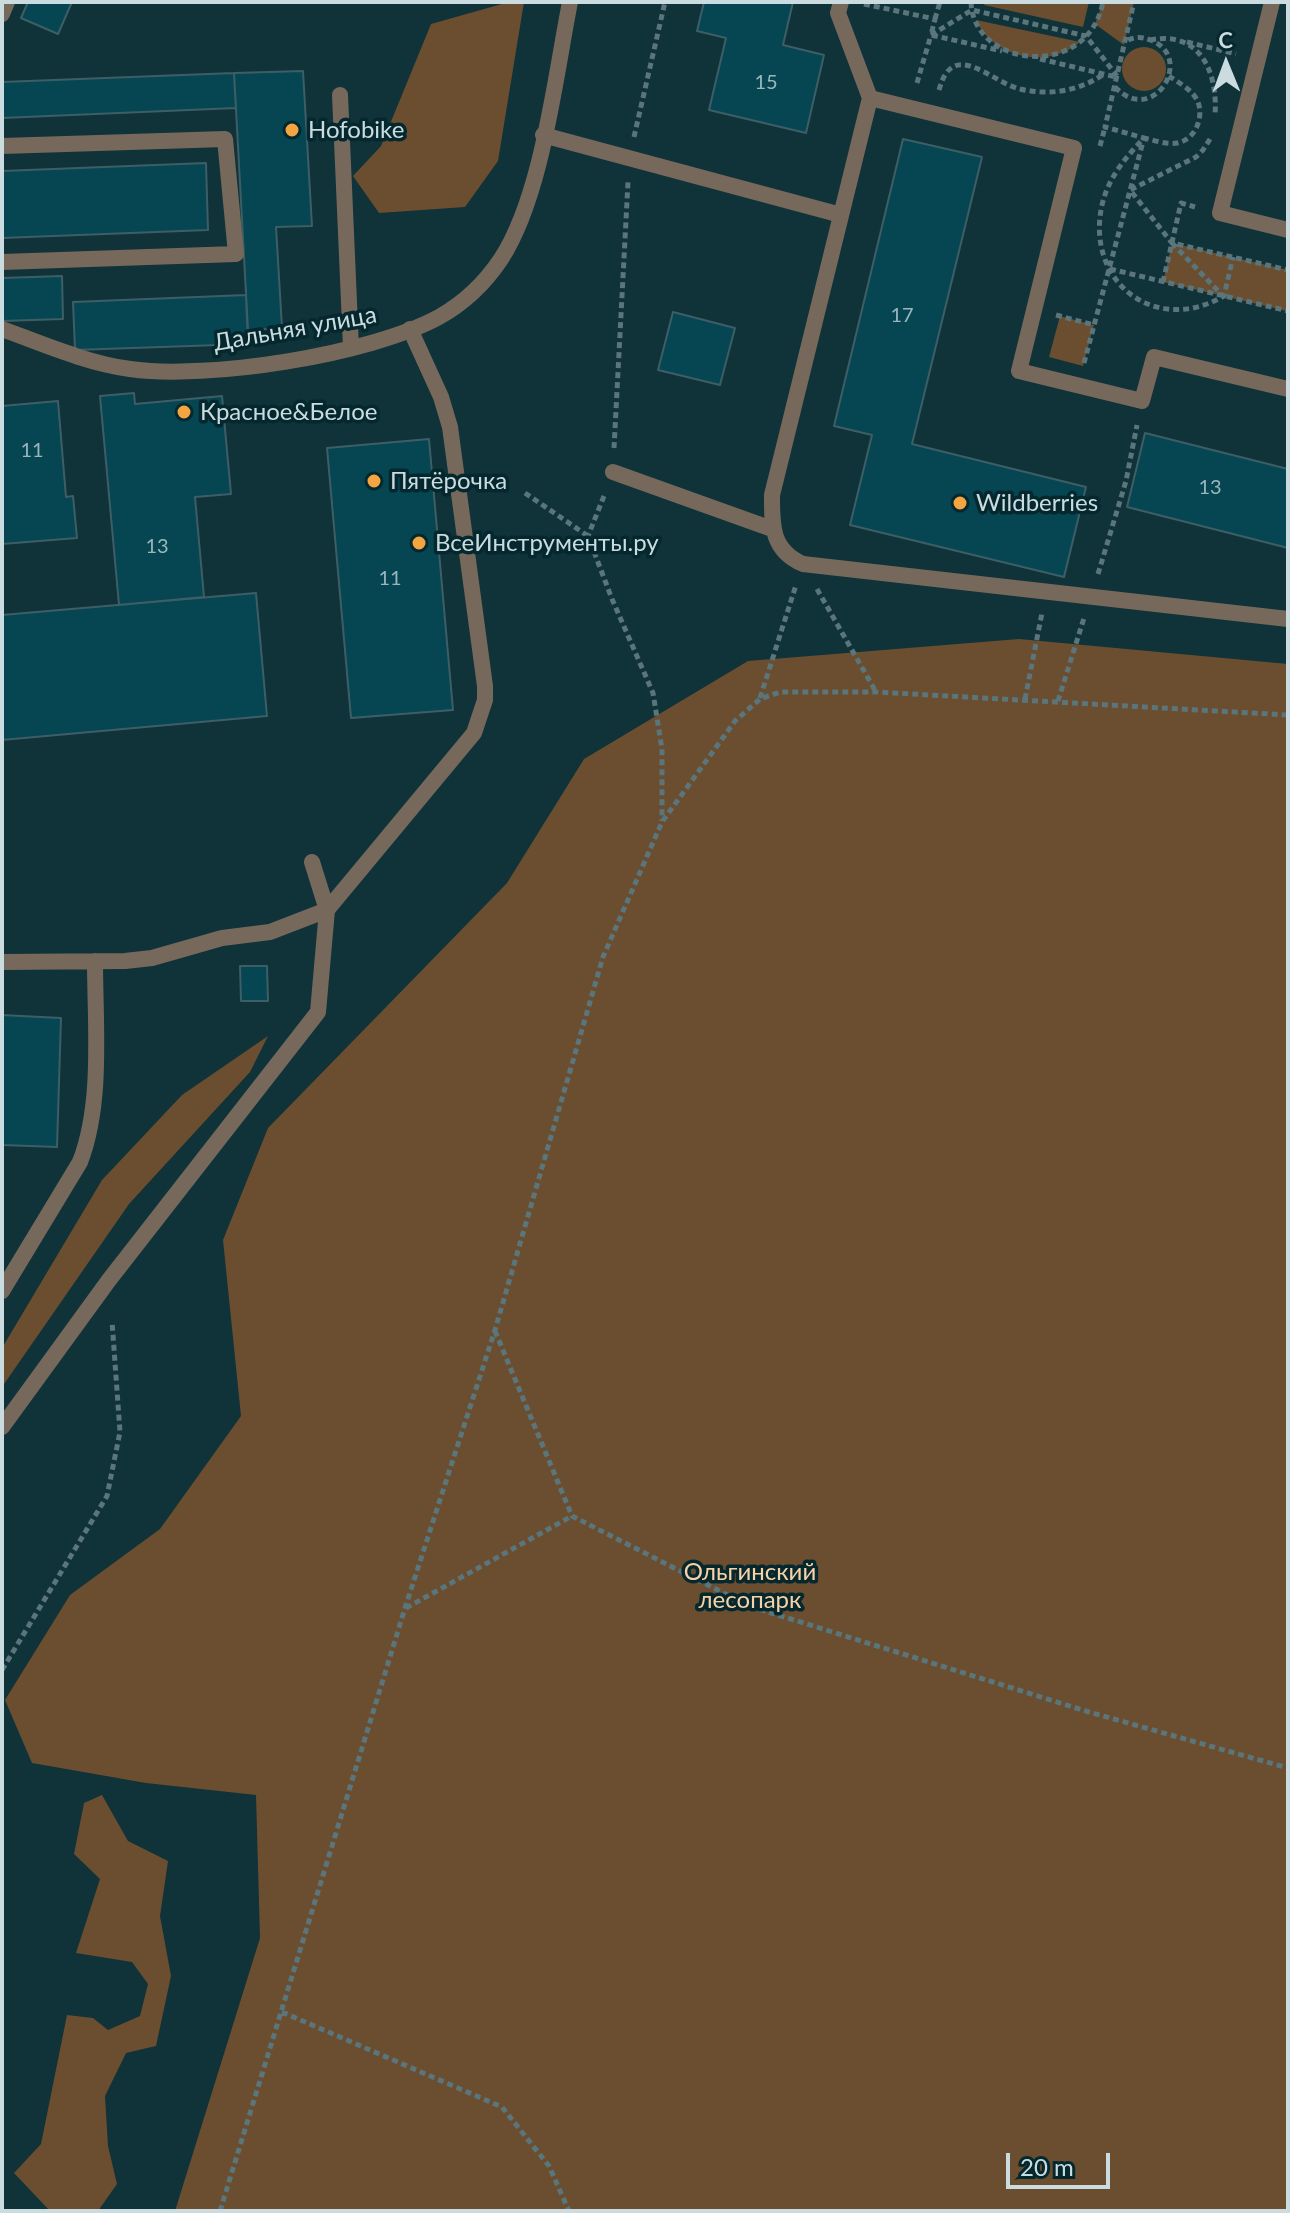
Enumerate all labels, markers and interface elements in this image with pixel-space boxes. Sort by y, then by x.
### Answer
north arrow [1186,24,1266,104]
text: С [1218,26,1233,53]
house number: 15 [754,71,778,95]
place label: Hofobike [308,116,404,144]
marker: Hofobike [283,121,301,139]
street label: Дальняя улица [211,300,379,358]
house number: 17 [890,304,914,328]
place label: Красное&Белое [200,398,377,426]
marker: Красное&Белое [175,403,193,421]
house number: 11 [20,439,44,463]
place label: Пятёрочка [390,467,507,495]
marker: Пятёрочка [365,472,383,490]
house number: 13 [1198,476,1222,500]
place label: Wildberries [976,489,1098,517]
marker: Wildberries [951,494,969,512]
place label: ВсеИнструменты.ру [435,529,659,557]
marker: ВсеИнструменты.ру [410,534,428,552]
house number: 13 [145,535,169,559]
house number: 11 [378,567,402,591]
park label: Ольгинский лесопарк [684,1558,816,1614]
scale bar [1010,2137,1114,2187]
text: 20 m [1020,2152,1074,2181]

